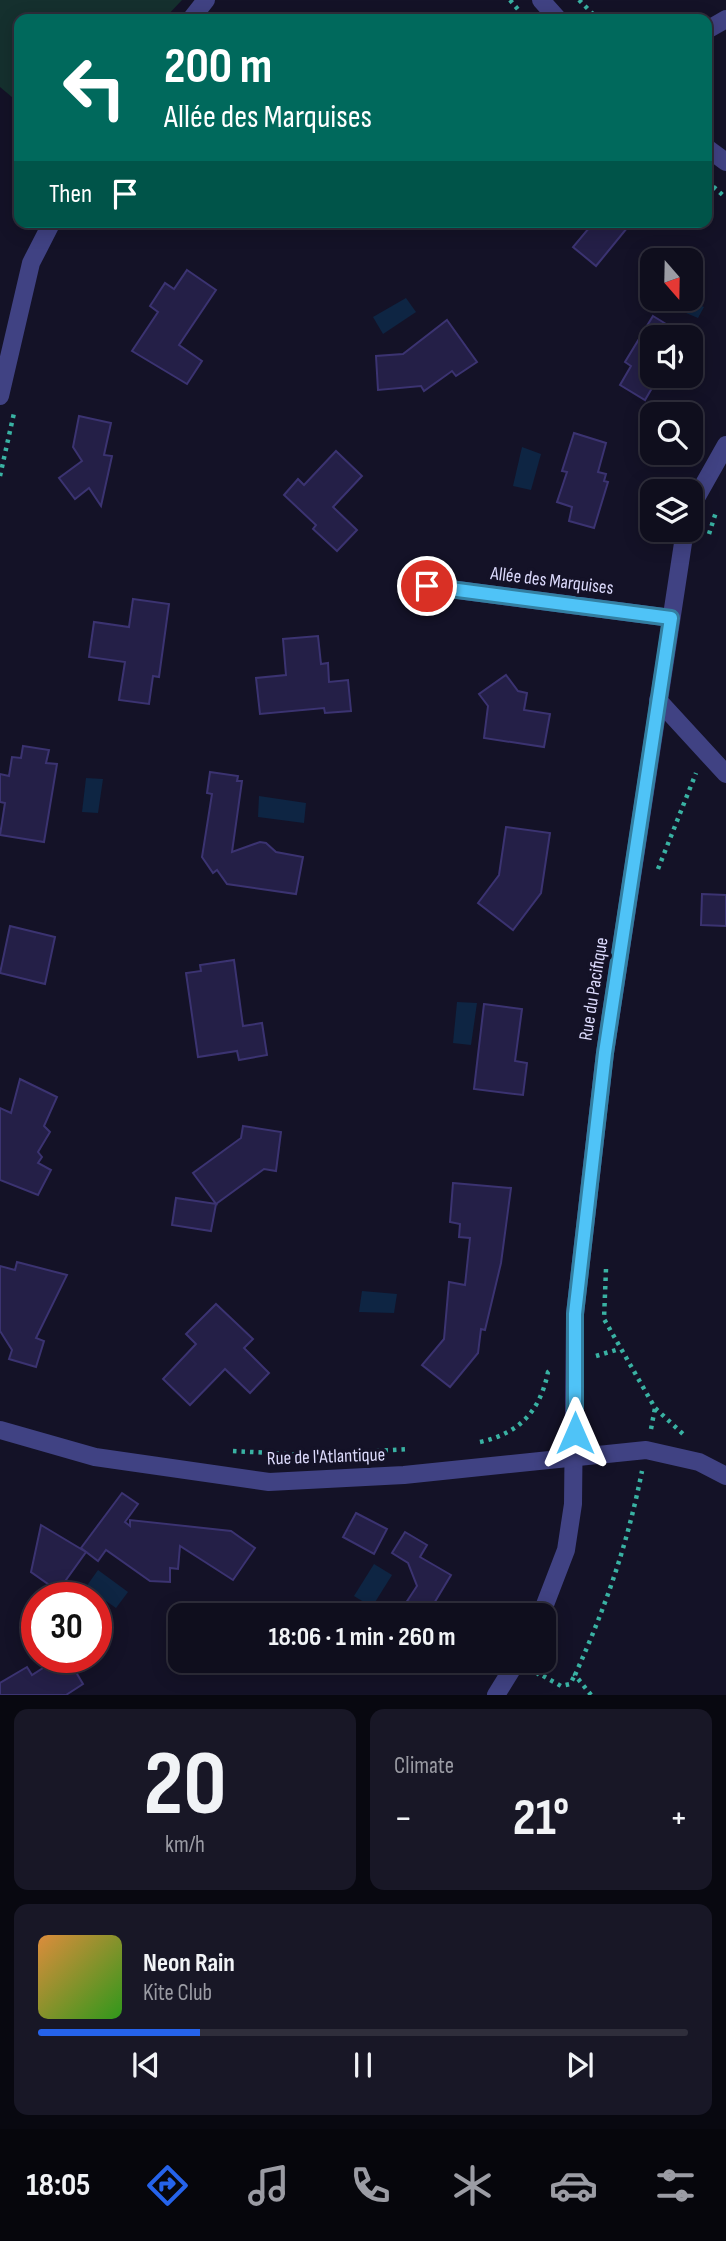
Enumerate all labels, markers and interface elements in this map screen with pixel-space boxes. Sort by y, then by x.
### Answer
text: 200 m [164,38,272,97]
icon: left [49,42,140,133]
text: Allée des Marquises [164,98,372,137]
icon: arrive [106,175,144,213]
text: Then [49,179,92,210]
north arrow [640,248,704,312]
map controls [640,248,703,542]
button: sound [640,325,703,388]
button: search [640,402,703,465]
button: layers [640,479,703,542]
pin [397,556,457,616]
street label: Allée des Marquises [488,562,615,600]
icon: arrive [408,567,446,605]
street label: Rue du Pacifique [574,936,614,1042]
position arrow [538,1396,612,1470]
street label: Rue de l'Atlantique [266,1443,386,1471]
speed limit sign: 30 [21,1582,112,1673]
text: 18:06 · 1 min · 260 m [268,1622,456,1653]
text: 20 [143,1731,227,1840]
text: Climate [394,1752,454,1780]
text: 21° [513,1787,569,1850]
text: − [394,1796,413,1841]
text: + [669,1796,688,1841]
text: km/h [165,1831,205,1859]
text: Neon Rain [143,1948,235,1979]
text: Kite Club [143,1979,212,2007]
icon: previous [127,2046,165,2084]
icon: pause [344,2046,382,2084]
icon: next [561,2046,599,2084]
icon: directions [143,2161,192,2210]
icon: music [244,2161,293,2210]
icon: phone [346,2161,395,2210]
icon: climate [448,2161,497,2210]
icon: car [549,2161,598,2210]
icon: filters [651,2161,700,2210]
text: 18:05 [26,2166,90,2205]

